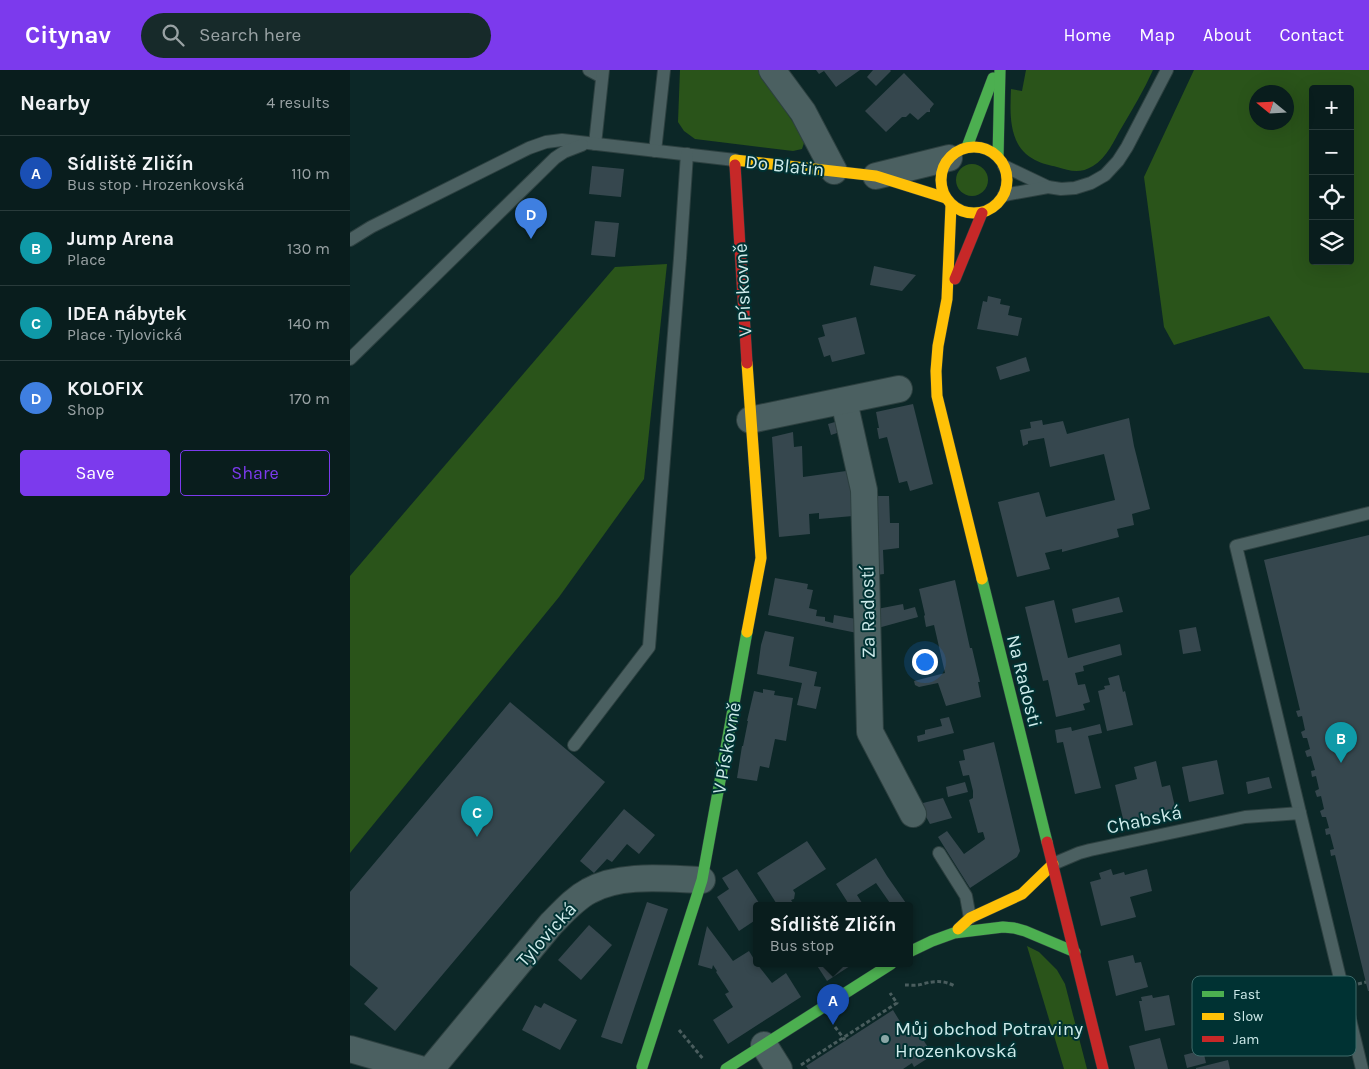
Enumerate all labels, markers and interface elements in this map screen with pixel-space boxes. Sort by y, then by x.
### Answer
search box [141,13,491,58]
text: Citynav [25,21,111,49]
icon: search [159,21,187,49]
text: Search here [199,24,301,46]
text: Home [1063,24,1111,46]
text: Map [1139,24,1175,46]
text: About [1203,24,1252,46]
text: Contact [1280,24,1344,46]
north arrow [1249,85,1294,130]
map controls [1309,85,1354,265]
button: + [1309,85,1354,130]
text: Nearby [20,91,90,115]
text: 4 results [266,93,330,112]
button: − [1309,130,1354,175]
street label: Do Blatin [744,151,825,181]
text: Sídliště Zličín [67,153,194,175]
text: A [31,164,41,183]
text: 110 m [291,164,330,183]
text: Bus stop · Hrozenkovská [67,175,245,194]
button: locate [1309,175,1354,220]
pin: D [515,198,547,239]
button: layers [1309,220,1354,265]
text: Jump Arena [67,228,174,250]
text: B [31,239,41,258]
text: 130 m [287,239,330,258]
street label: V Pískovně [730,243,756,337]
text: Place [67,250,106,269]
text: IDEA nábytek [67,303,187,325]
text: C [31,314,41,333]
text: 140 m [288,314,330,333]
text: Place · Tylovická [67,325,182,344]
text: KOLOFIX [67,378,144,400]
text: D [31,389,41,408]
text: 170 m [289,389,330,408]
text: Shop [67,400,104,419]
button: Save [20,450,170,496]
button: Share [180,450,330,496]
street label: Za Radostí [856,565,880,659]
street label: Na Radosti [1002,633,1046,730]
your location [912,649,938,675]
street label: V Pískovně [708,700,746,796]
pin: B [1325,722,1357,763]
pin: C [461,796,493,837]
street label: Chabská [1105,801,1184,839]
street label: Tylovická [512,898,581,971]
popup [753,902,913,967]
text: Sídliště Zličín [770,914,896,936]
text: Bus stop [770,936,834,955]
legend [1192,976,1356,1056]
pin: A [817,984,849,1025]
text: Fast [1233,986,1260,1003]
text: Slow [1233,1008,1263,1025]
place label: Můj obchod Potraviny Hrozenkovská [895,1018,1083,1062]
text: Jam [1233,1031,1259,1048]
marker: Můj obchod Potraviny Hrozenkovská [879,1033,891,1045]

